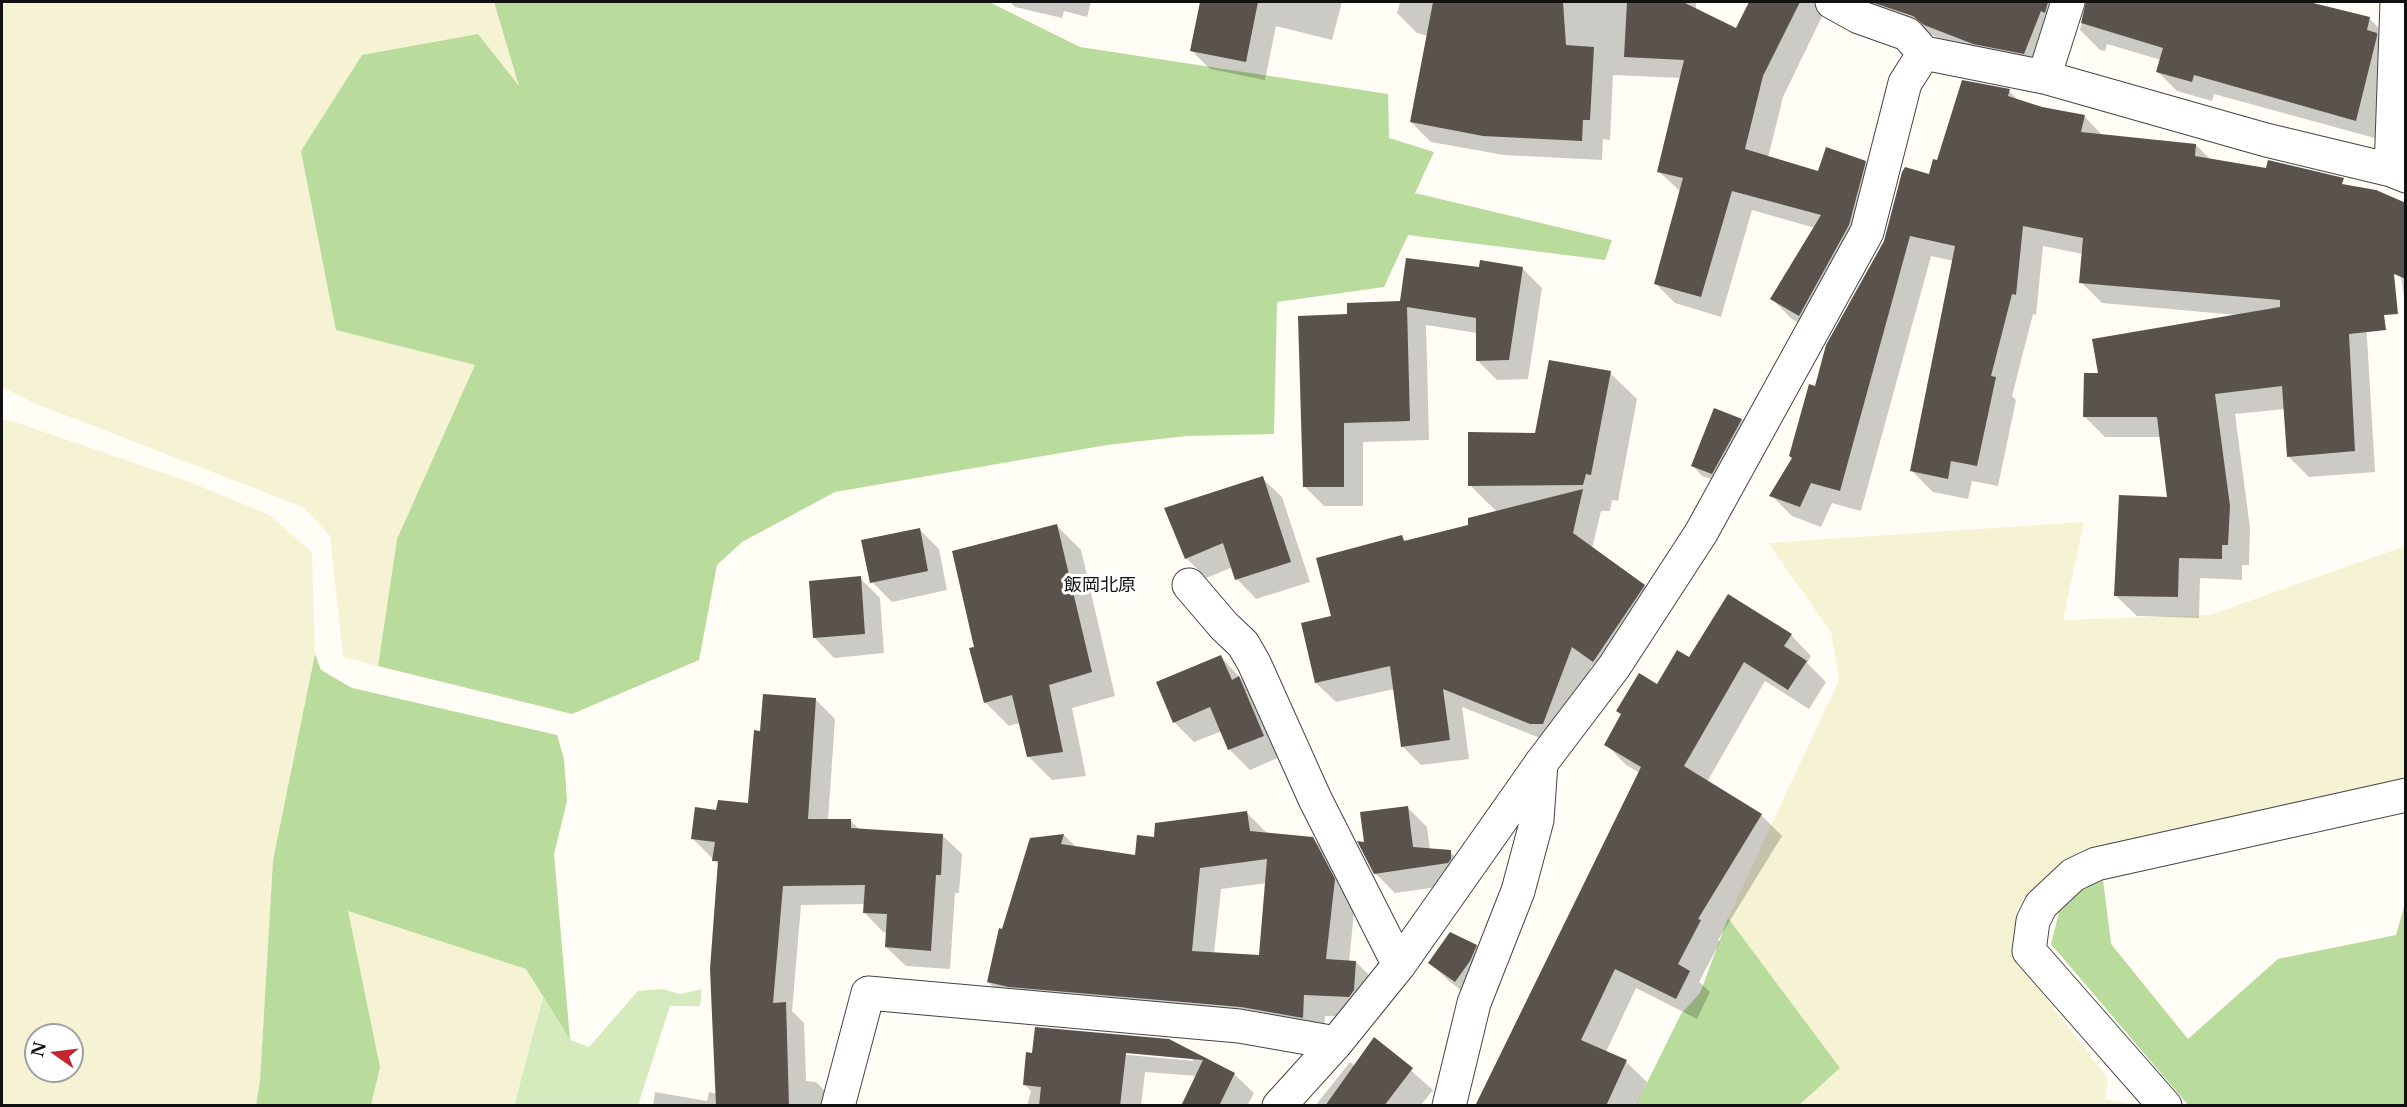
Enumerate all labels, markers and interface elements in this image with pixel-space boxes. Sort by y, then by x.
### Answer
district label: 飯岡北原 [1064,575,1136,597]
north arrow [24,1023,84,1083]
text: N [27,1039,50,1059]

